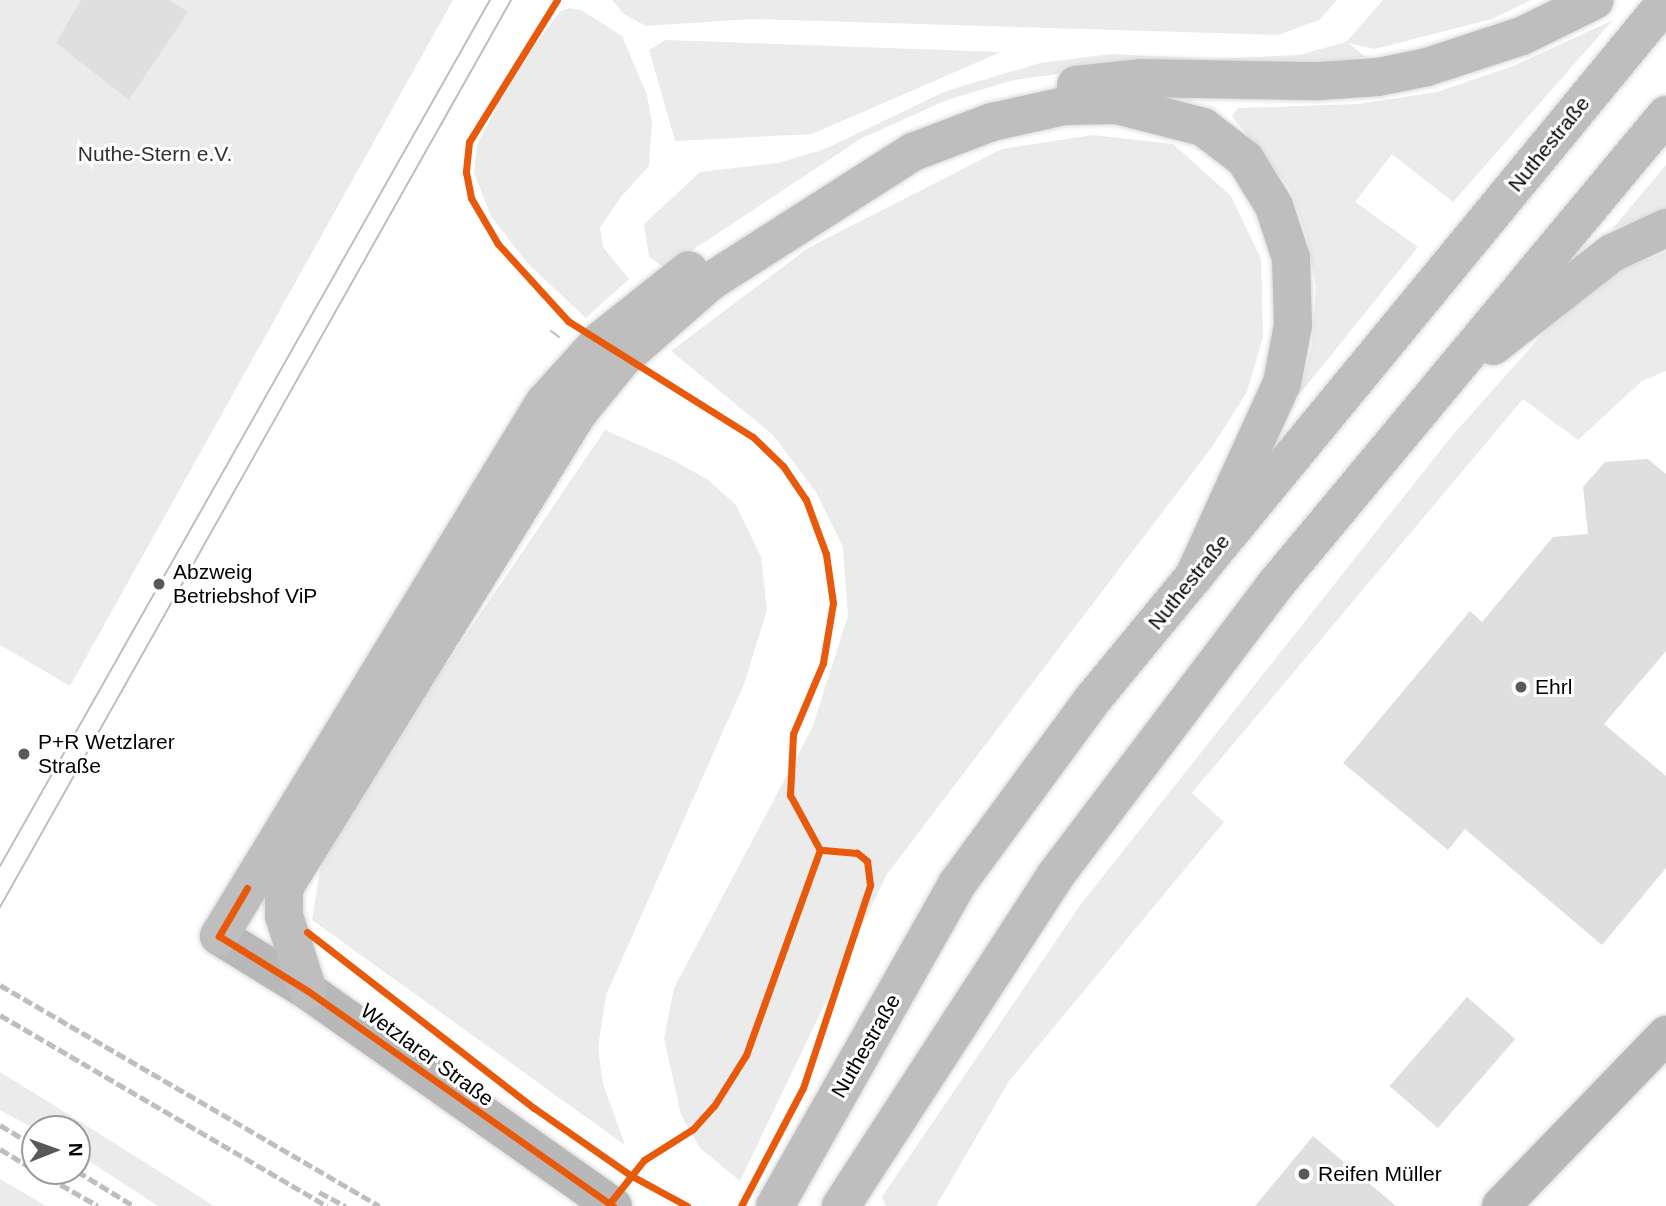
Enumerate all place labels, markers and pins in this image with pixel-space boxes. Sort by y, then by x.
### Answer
place label: Abzweig Betriebshof ViP [173,559,317,609]
marker: Abzweig Betriebshof ViP [151,576,167,592]
place label: Ehrl [1535,674,1572,700]
marker: Ehrl [1513,679,1529,695]
place label: P+R Wetzlarer Straße [38,729,175,779]
marker: P+R Wetzlarer Straße [16,746,32,762]
place label: Reifen Müller [1318,1161,1442,1187]
marker: Reifen Müller [1296,1166,1312,1182]

